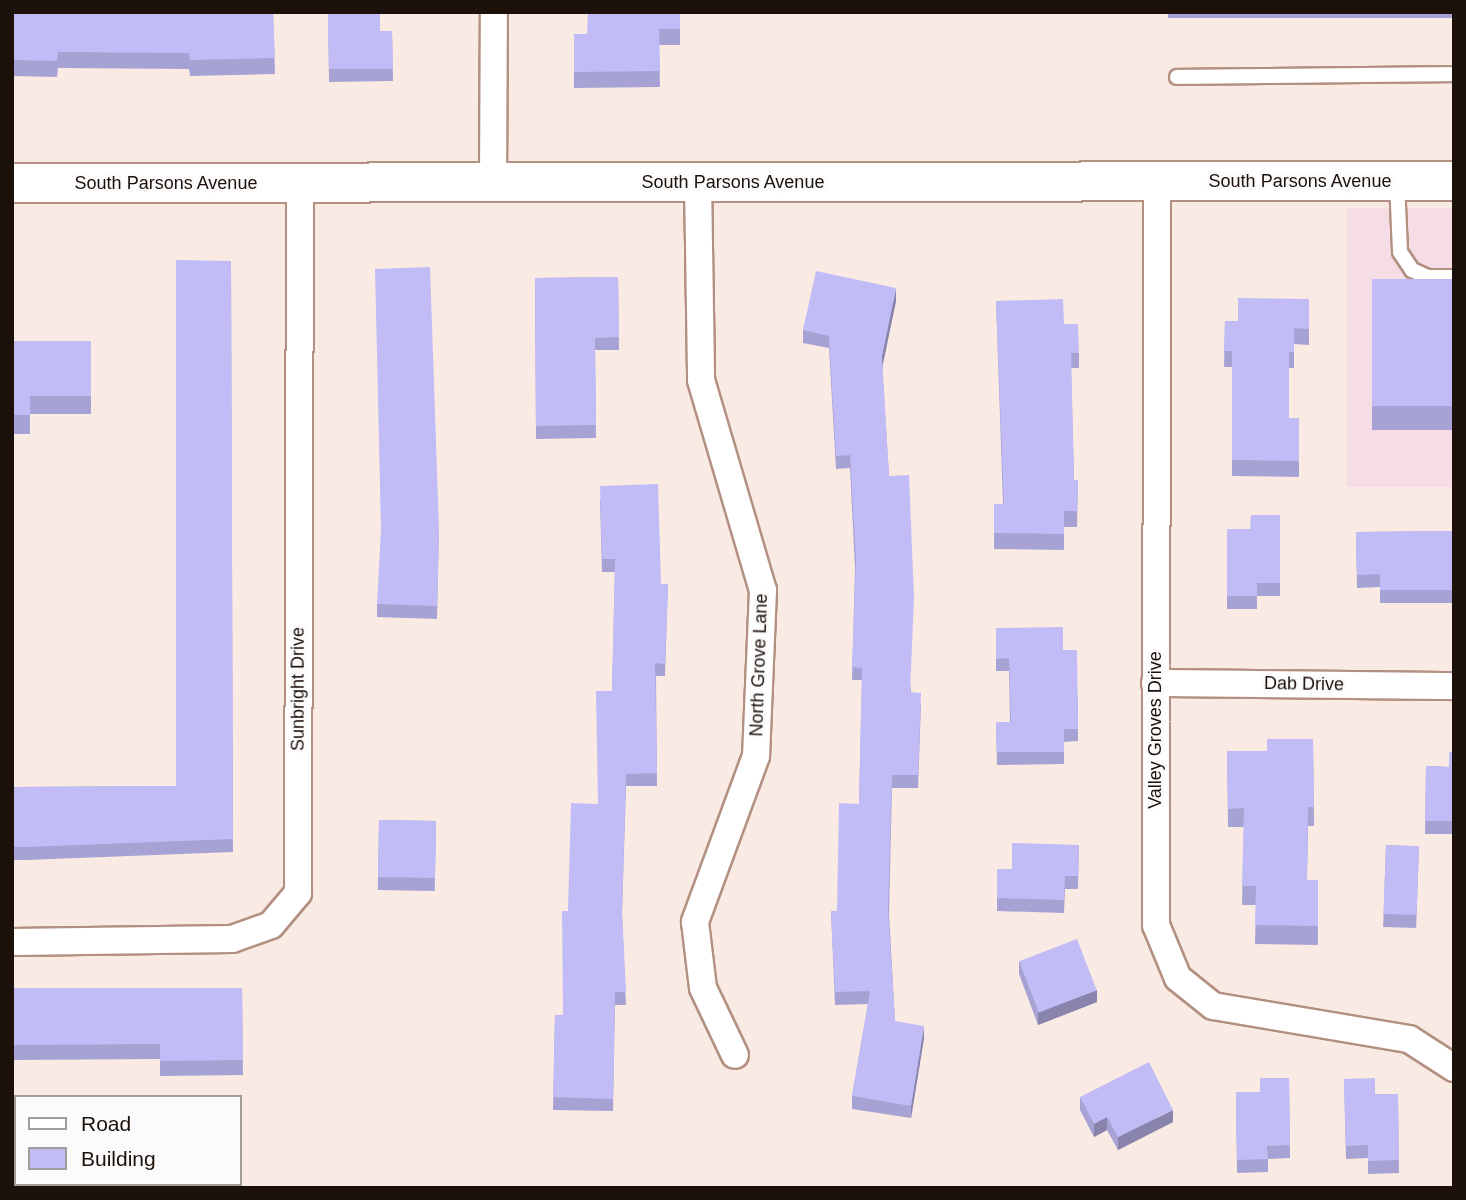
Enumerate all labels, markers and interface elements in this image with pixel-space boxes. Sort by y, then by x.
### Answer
street label: South Parsons Avenue [1208,170,1392,192]
street label: South Parsons Avenue [641,171,825,193]
street label: South Parsons Avenue [74,172,258,194]
street label: North Grove Lane [746,593,772,737]
street label: Sunbright Drive [287,627,309,751]
street label: Valley Groves Drive [1144,651,1166,809]
street label: Dab Drive [1264,673,1344,695]
legend [14,1095,242,1186]
text: Road [81,1112,131,1135]
text: Building [81,1147,156,1170]

